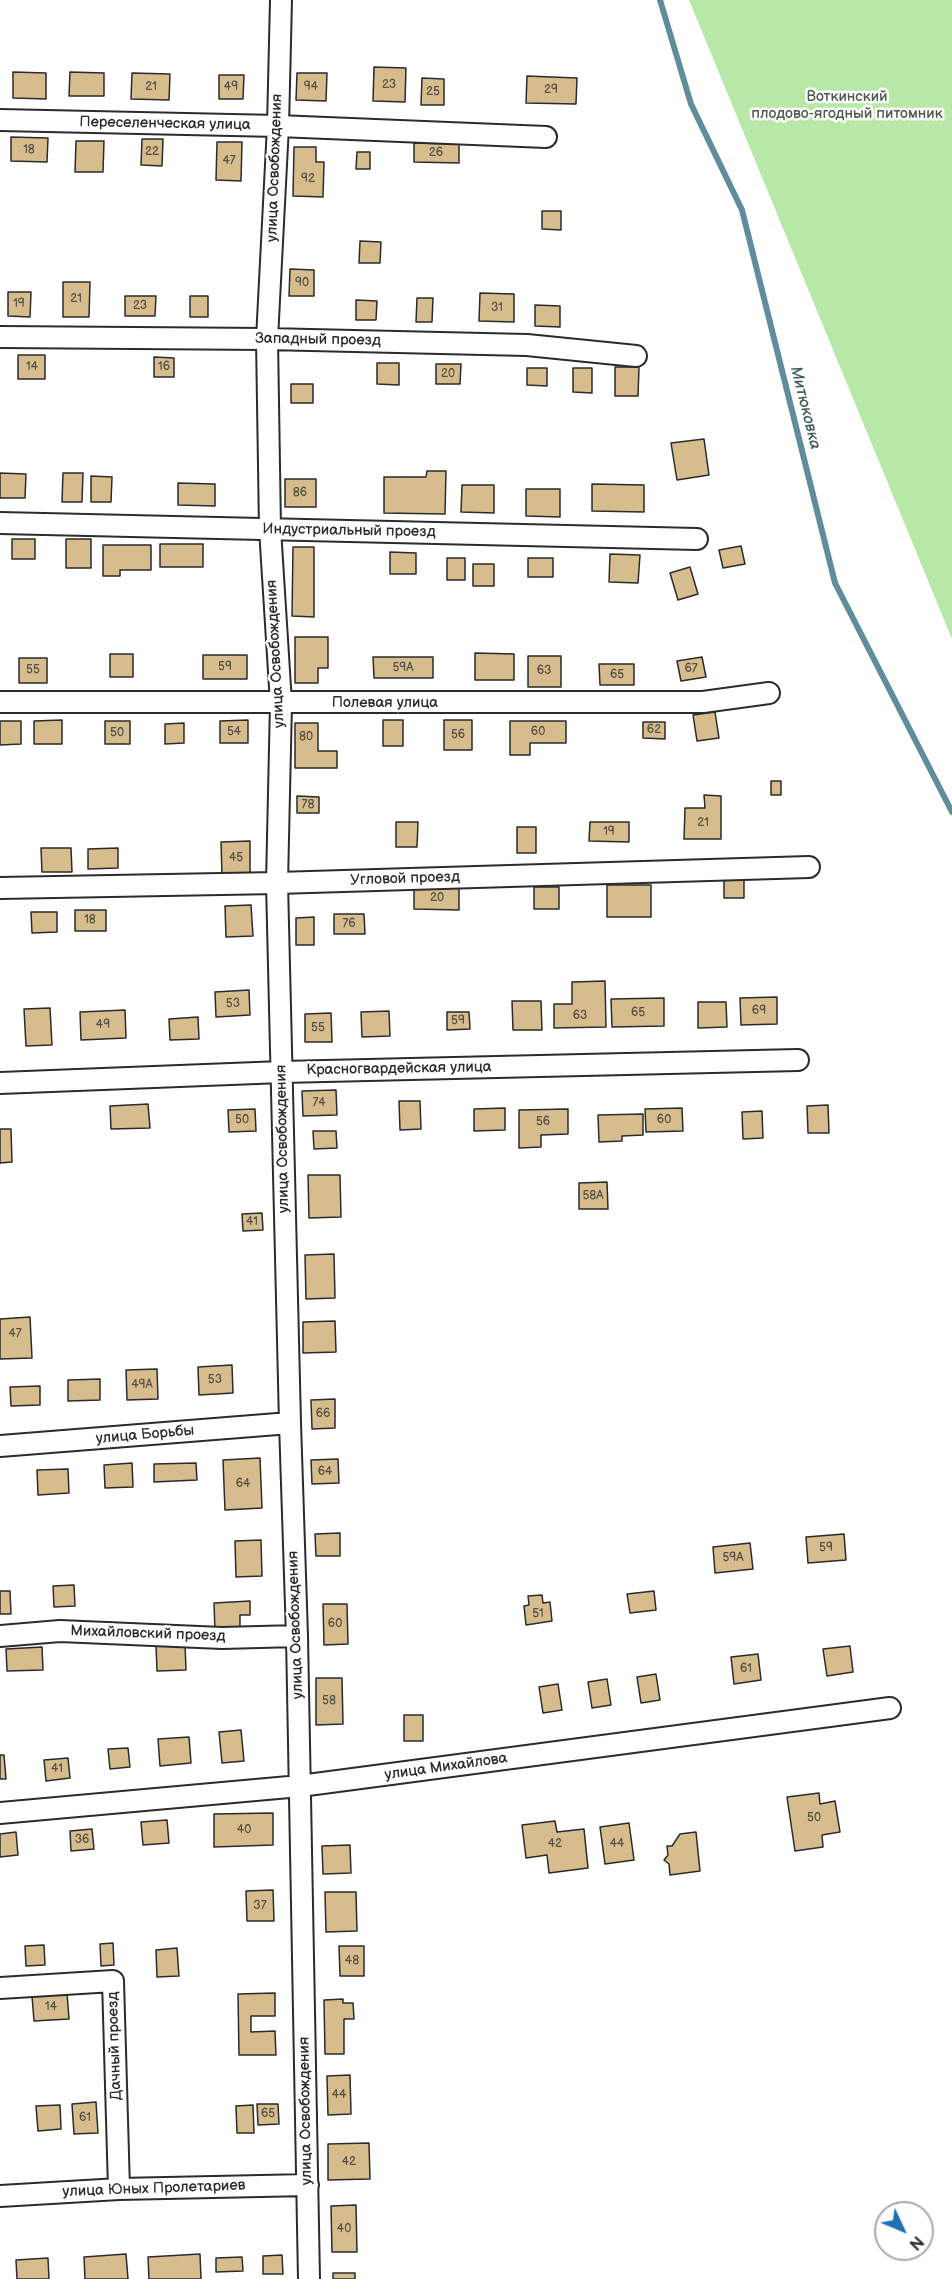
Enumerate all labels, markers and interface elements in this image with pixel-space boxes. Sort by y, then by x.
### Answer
house number: 23 [382,78,396,92]
house number: 21 [145,80,157,94]
house number: 49 [224,80,238,94]
house number: 94 [304,80,318,94]
house number: 29 [544,83,558,97]
house number: 25 [426,85,440,99]
park label: Воткинский плодово-ягодный питомник [751,88,943,123]
street label: улица Освобождения [263,94,287,242]
street label: Переселенческая улица [79,114,251,134]
house number: 18 [23,143,35,157]
house number: 22 [145,145,159,159]
house number: 26 [429,146,443,160]
house number: 47 [222,154,236,168]
house number: 92 [301,172,315,186]
house number: 90 [295,276,309,290]
house number: 21 [70,292,82,306]
house number: 19 [13,297,25,311]
house number: 23 [133,299,147,313]
house number: 31 [491,301,503,315]
street label: Западный проезд [255,330,381,350]
house number: 14 [26,360,38,374]
house number: 16 [158,360,170,374]
water label: Митюковка [785,364,825,452]
house number: 20 [441,367,455,381]
house number: 86 [293,486,307,500]
street label: Индустриальный проезд [262,520,436,542]
street label: улица Освобождения [263,579,289,729]
house number: 59 [218,660,232,674]
house number: 59А [392,661,414,675]
house number: 67 [684,662,698,676]
house number: 55 [26,663,40,677]
house number: 63 [537,664,551,678]
house number: 65 [610,668,624,682]
street label: Полевая улица [332,694,438,712]
house number: 62 [647,723,661,737]
house number: 54 [227,725,241,739]
house number: 60 [531,725,545,739]
house number: 50 [110,726,124,740]
house number: 56 [451,728,465,742]
house number: 80 [299,730,313,744]
house number: 78 [302,798,314,812]
house number: 21 [697,816,709,830]
house number: 19 [603,825,615,839]
house number: 45 [229,851,243,865]
street label: Угловой проезд [350,868,460,890]
house number: 20 [430,891,444,905]
house number: 18 [84,913,96,927]
house number: 76 [342,917,356,931]
house number: 53 [226,997,240,1011]
house number: 69 [752,1004,766,1018]
house number: 65 [631,1006,645,1020]
house number: 63 [573,1009,587,1023]
house number: 59 [451,1014,465,1028]
house number: 49 [96,1018,110,1032]
house number: 55 [311,1021,325,1035]
street label: Красногвардейская улица [306,1058,492,1080]
street label: улица Освобождения [273,1065,293,1213]
house number: 74 [312,1096,326,1110]
house number: 50 [235,1113,249,1127]
house number: 60 [657,1113,671,1127]
house number: 56 [536,1115,550,1129]
house number: 58А [582,1189,604,1203]
house number: 41 [246,1215,258,1229]
house number: 47 [8,1327,22,1341]
house number: 53 [208,1373,222,1387]
house number: 49А [131,1378,153,1392]
house number: 66 [316,1407,330,1421]
street label: улица Борьбы [95,1422,195,1448]
house number: 64 [318,1465,332,1479]
house number: 64 [236,1477,250,1491]
house number: 59 [819,1541,833,1555]
street label: улица Освобождения [284,1551,308,1699]
house number: 59А [722,1551,744,1565]
house number: 51 [532,1607,544,1621]
house number: 60 [328,1617,342,1631]
street label: Михайловский проезд [70,1622,226,1646]
house number: 61 [740,1662,752,1676]
house number: 58 [322,1694,336,1708]
street label: улица Михайлова [384,1749,508,1785]
house number: 41 [51,1762,63,1776]
house number: 50 [807,1811,821,1825]
house number: 40 [237,1823,251,1837]
house number: 36 [75,1833,89,1847]
house number: 42 [548,1837,562,1851]
house number: 44 [610,1837,624,1851]
house number: 37 [253,1899,267,1913]
house number: 48 [345,1954,359,1968]
street label: Дачный проезд [104,1991,126,2101]
house number: 14 [45,2000,57,2014]
street label: улица Освобождения [296,2037,316,2185]
house number: 44 [332,2088,346,2102]
house number: 65 [261,2107,275,2121]
house number: 61 [79,2111,91,2125]
house number: 42 [342,2155,356,2169]
street label: улица Юных Пролетариев [62,2177,246,2201]
north arrow [874,2201,934,2261]
house number: 40 [337,2222,351,2236]
text: N [905,2232,927,2253]

